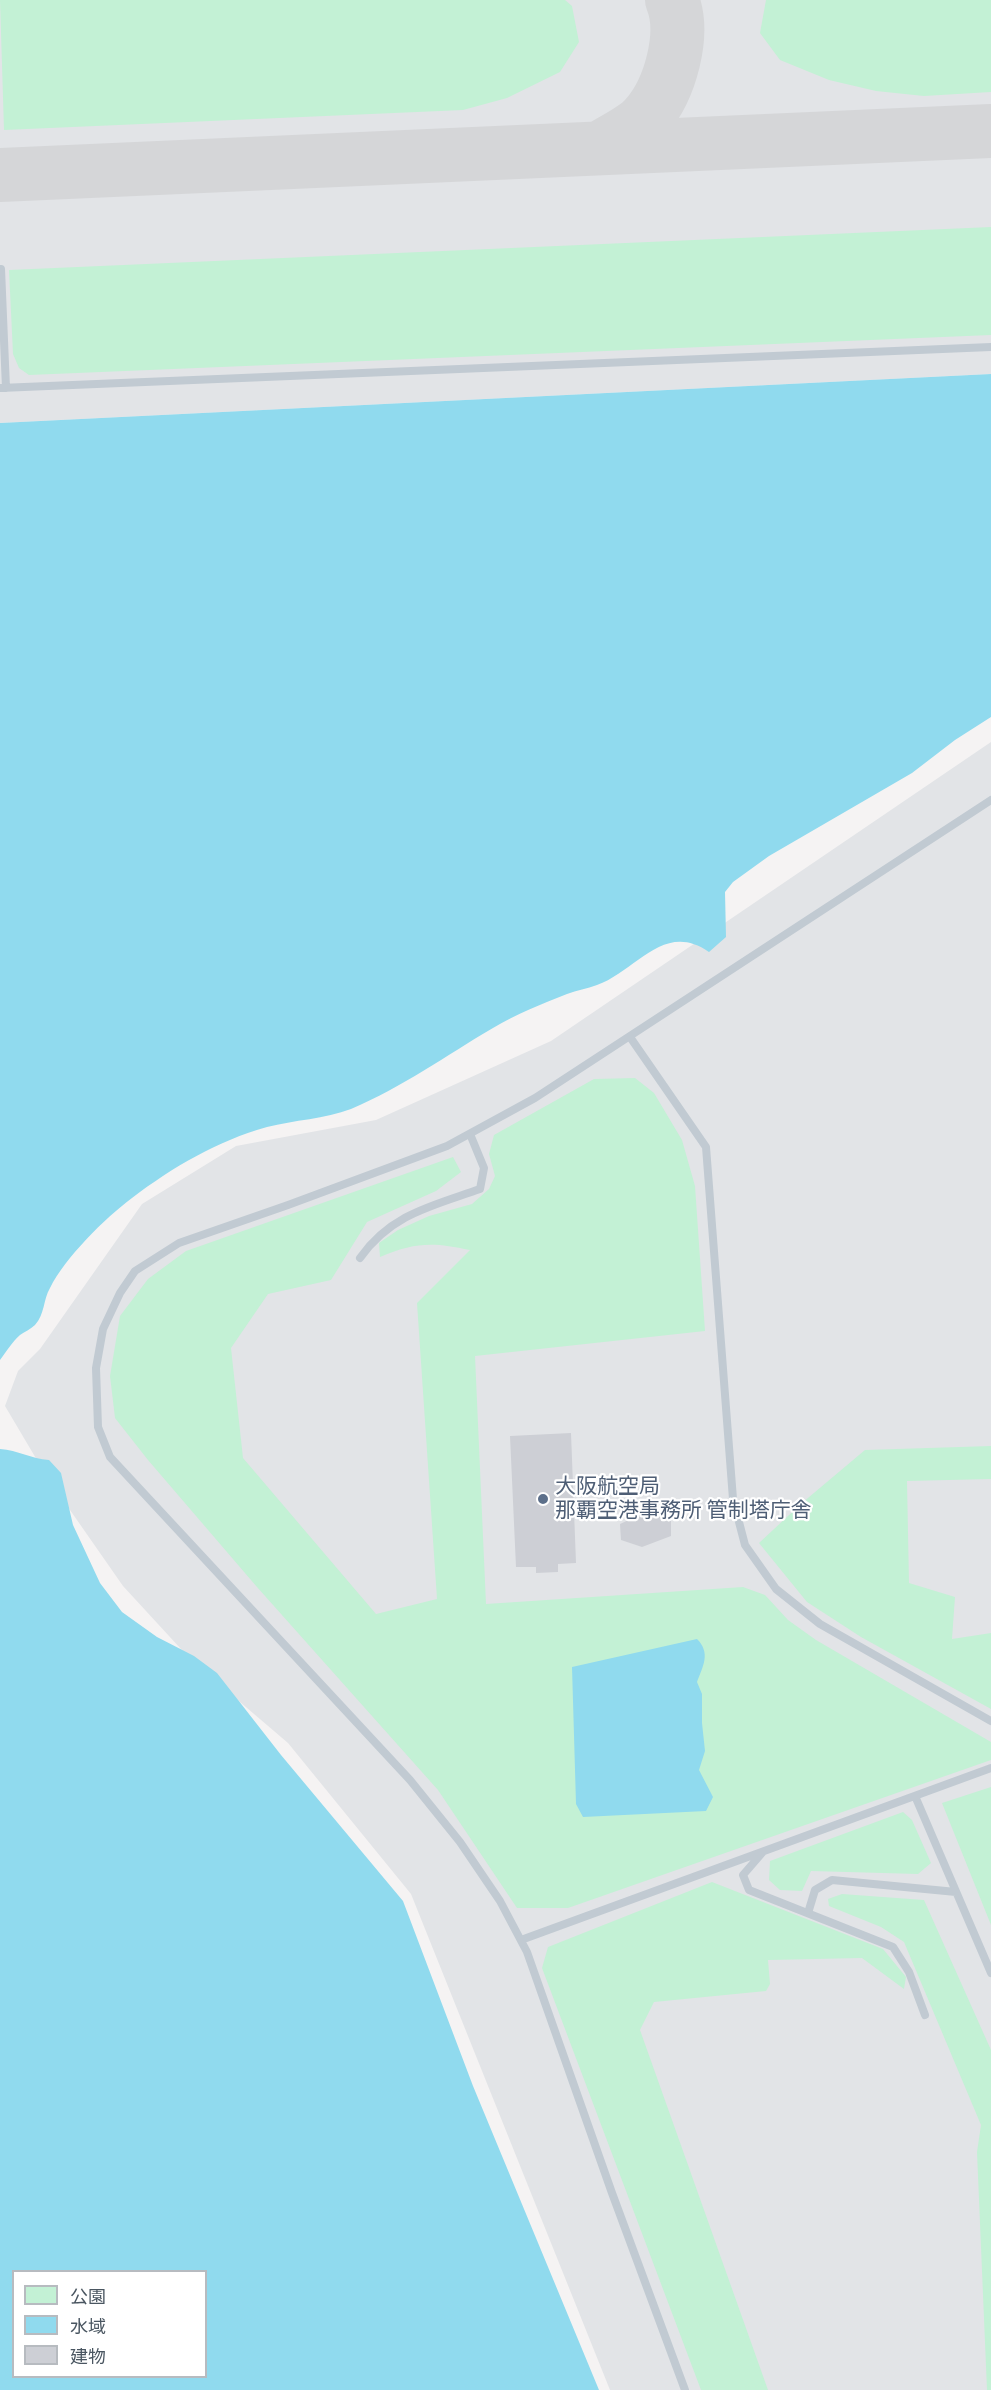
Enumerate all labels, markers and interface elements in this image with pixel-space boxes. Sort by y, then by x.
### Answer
place label: 大阪航空局 那覇空港事務所 管制塔庁舎 [555,1474,812,1524]
marker: 大阪航空局 那覇空港事務所 管制塔庁舎 [536,1492,550,1506]
legend [12,2270,207,2378]
text: 公園 [70,2286,106,2308]
text: 水域 [70,2316,106,2338]
text: 建物 [70,2346,106,2368]

